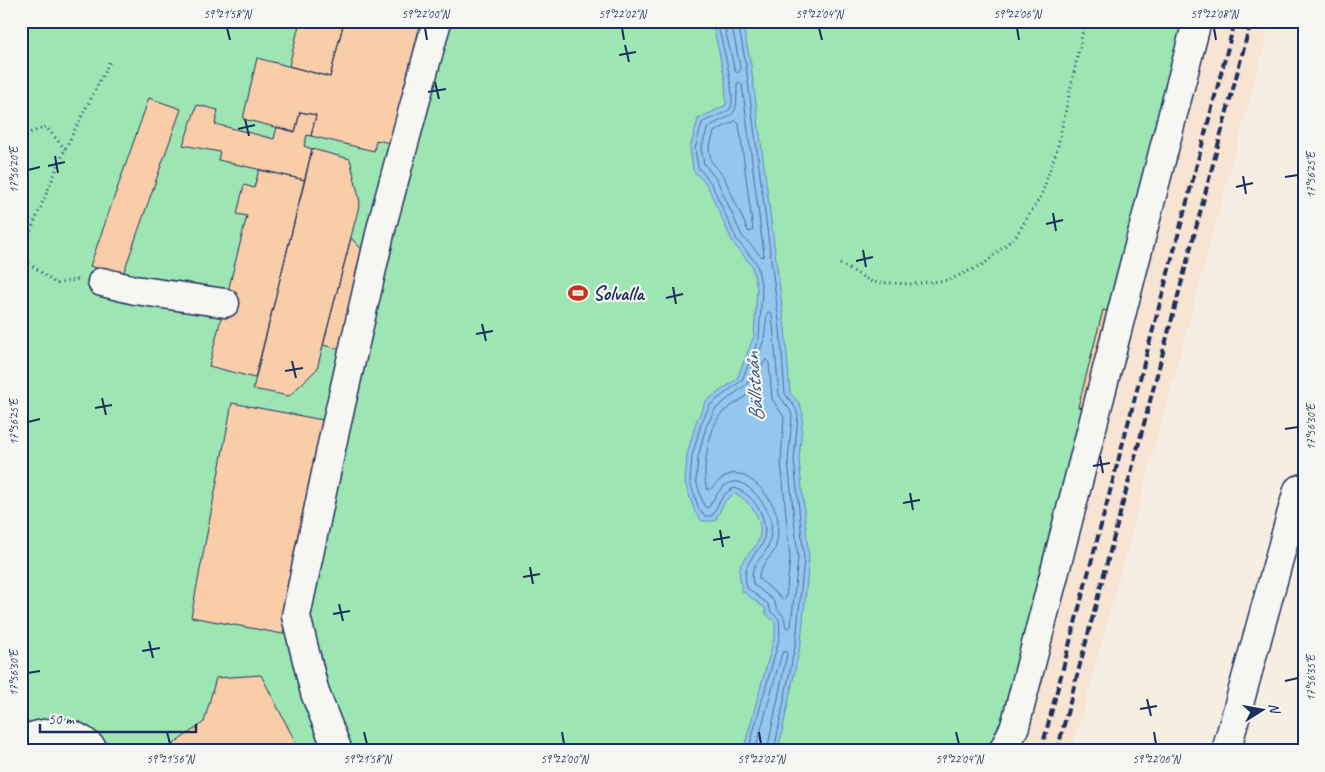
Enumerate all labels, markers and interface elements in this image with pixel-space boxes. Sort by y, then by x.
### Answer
text: 59°21'58"N [203,6,252,22]
text: 59°22'00"N [401,6,450,22]
text: 59°22'02"N [598,6,647,22]
text: 59°22'04"N [795,6,844,22]
text: 59°22'06"N [993,6,1042,22]
text: 59°22'08"N [1190,6,1239,22]
text: 17°56'20"E [6,145,22,193]
text: 17°56'25"E [1303,150,1319,198]
place label: Solvalla [593,281,645,306]
sports icon: Solvalla [567,282,589,304]
water label: Bällstaån [739,350,769,422]
text: 17°56'25"E [6,397,22,445]
text: 17°56'30"E [1303,402,1319,450]
text: 17°56'30"E [6,648,22,696]
text: 17°56'35"E [1303,653,1319,701]
north arrow [1238,684,1288,734]
scale bar [40,702,196,734]
text: N [1265,702,1284,716]
text: 50 m [48,710,75,729]
text: 59°21'56"N [146,751,195,767]
text: 59°21'58"N [343,751,392,767]
text: 59°22'00"N [540,751,589,767]
text: 59°22'02"N [737,751,786,767]
text: 59°22'04"N [935,751,984,767]
text: 59°22'06"N [1132,751,1181,767]

